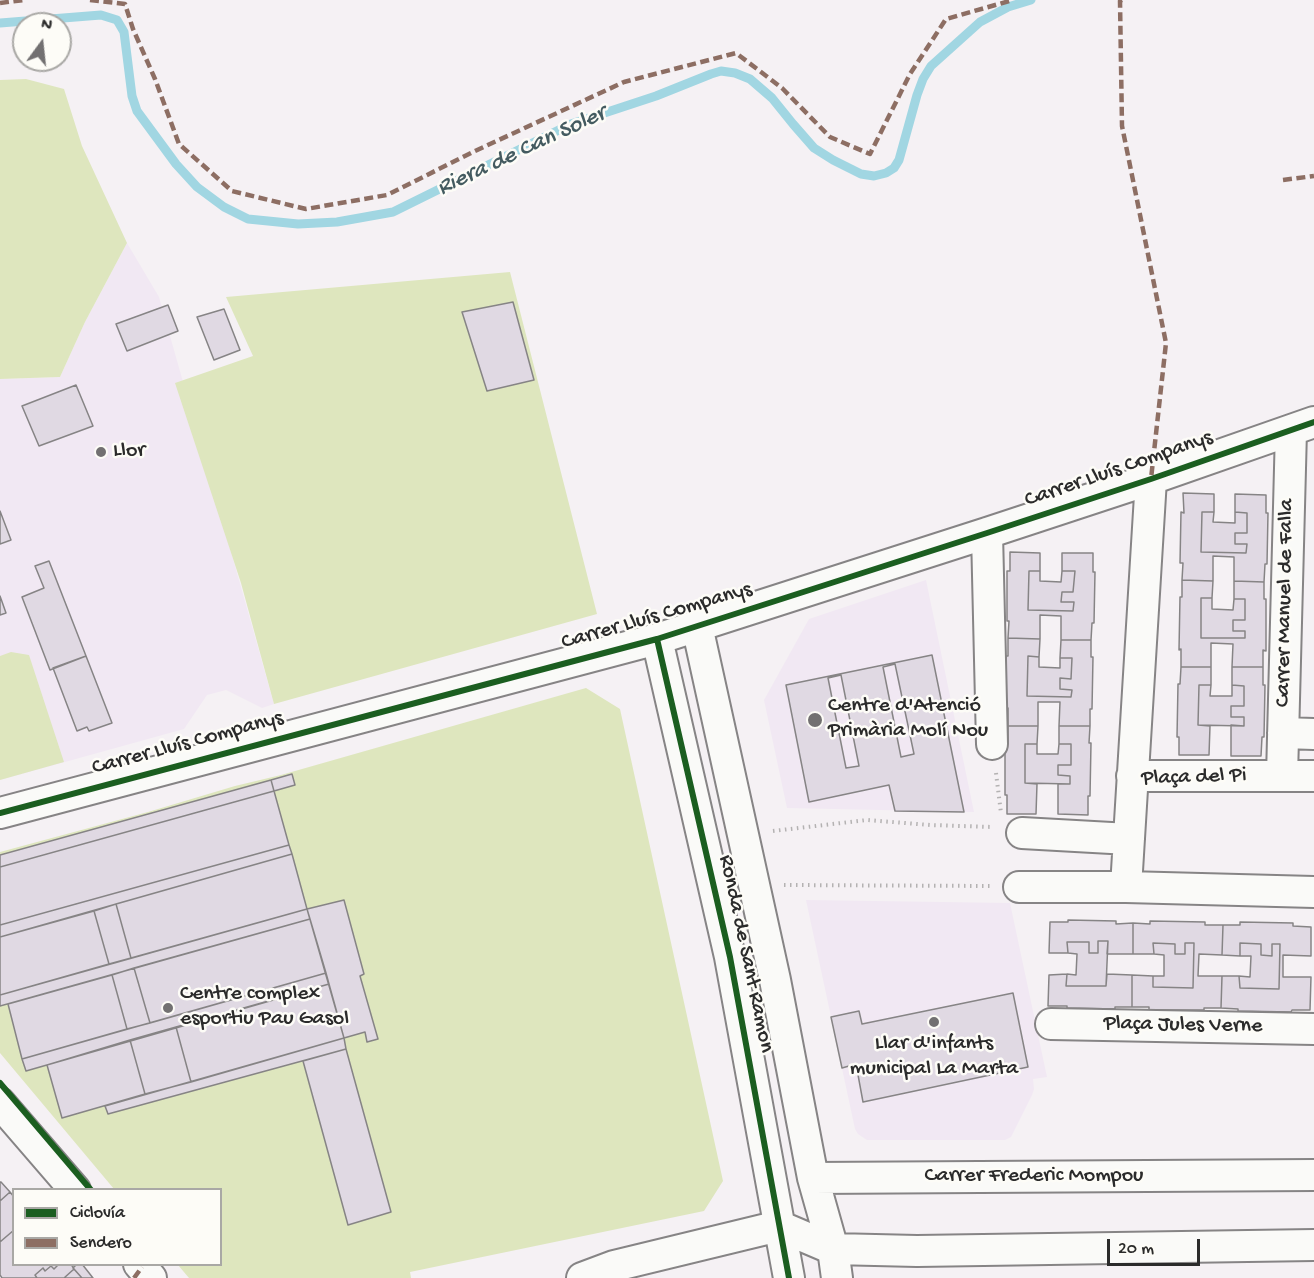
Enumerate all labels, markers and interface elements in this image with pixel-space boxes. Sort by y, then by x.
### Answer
north arrow [12,12,72,72]
text: N [39,16,54,37]
water label: Riera de Can Soler [433,100,611,204]
street label: Carrer Lluís Companys [1022,425,1216,515]
place label: Llor [113,439,145,465]
marker: Llor [94,445,108,459]
street label: Carrer Manuel de Falla [1271,499,1301,707]
street label: Carrer Lluís Companys [559,577,755,657]
place label: Centre d'Atenció Primària Molí Nou [828,694,988,746]
street label: Carrer Lluís Companys [90,706,286,782]
marker: Centre d'Atenció Primària Molí Nou [806,711,824,729]
street label: Plaça del Pi [1141,763,1247,793]
street label: Ronda de Sant Ramon [711,853,779,1055]
place label: Centre complex esportiu Pau Gasol [180,982,349,1034]
marker: Centre complex esportiu Pau Gasol [161,1001,175,1015]
street label: Plaça Jules Verne [1103,1011,1263,1041]
marker: Llar d'infants municipal La Marta [927,1015,941,1029]
place label: Llar d'infants municipal La Marta [850,1032,1018,1084]
street label: Carrer Frederic Mompou [925,1164,1143,1190]
legend [12,1188,222,1266]
text: Ciclovía [70,1203,125,1224]
scale bar [1110,1227,1203,1265]
text: Sendero [70,1233,132,1254]
text: 20 m [1118,1239,1154,1260]

